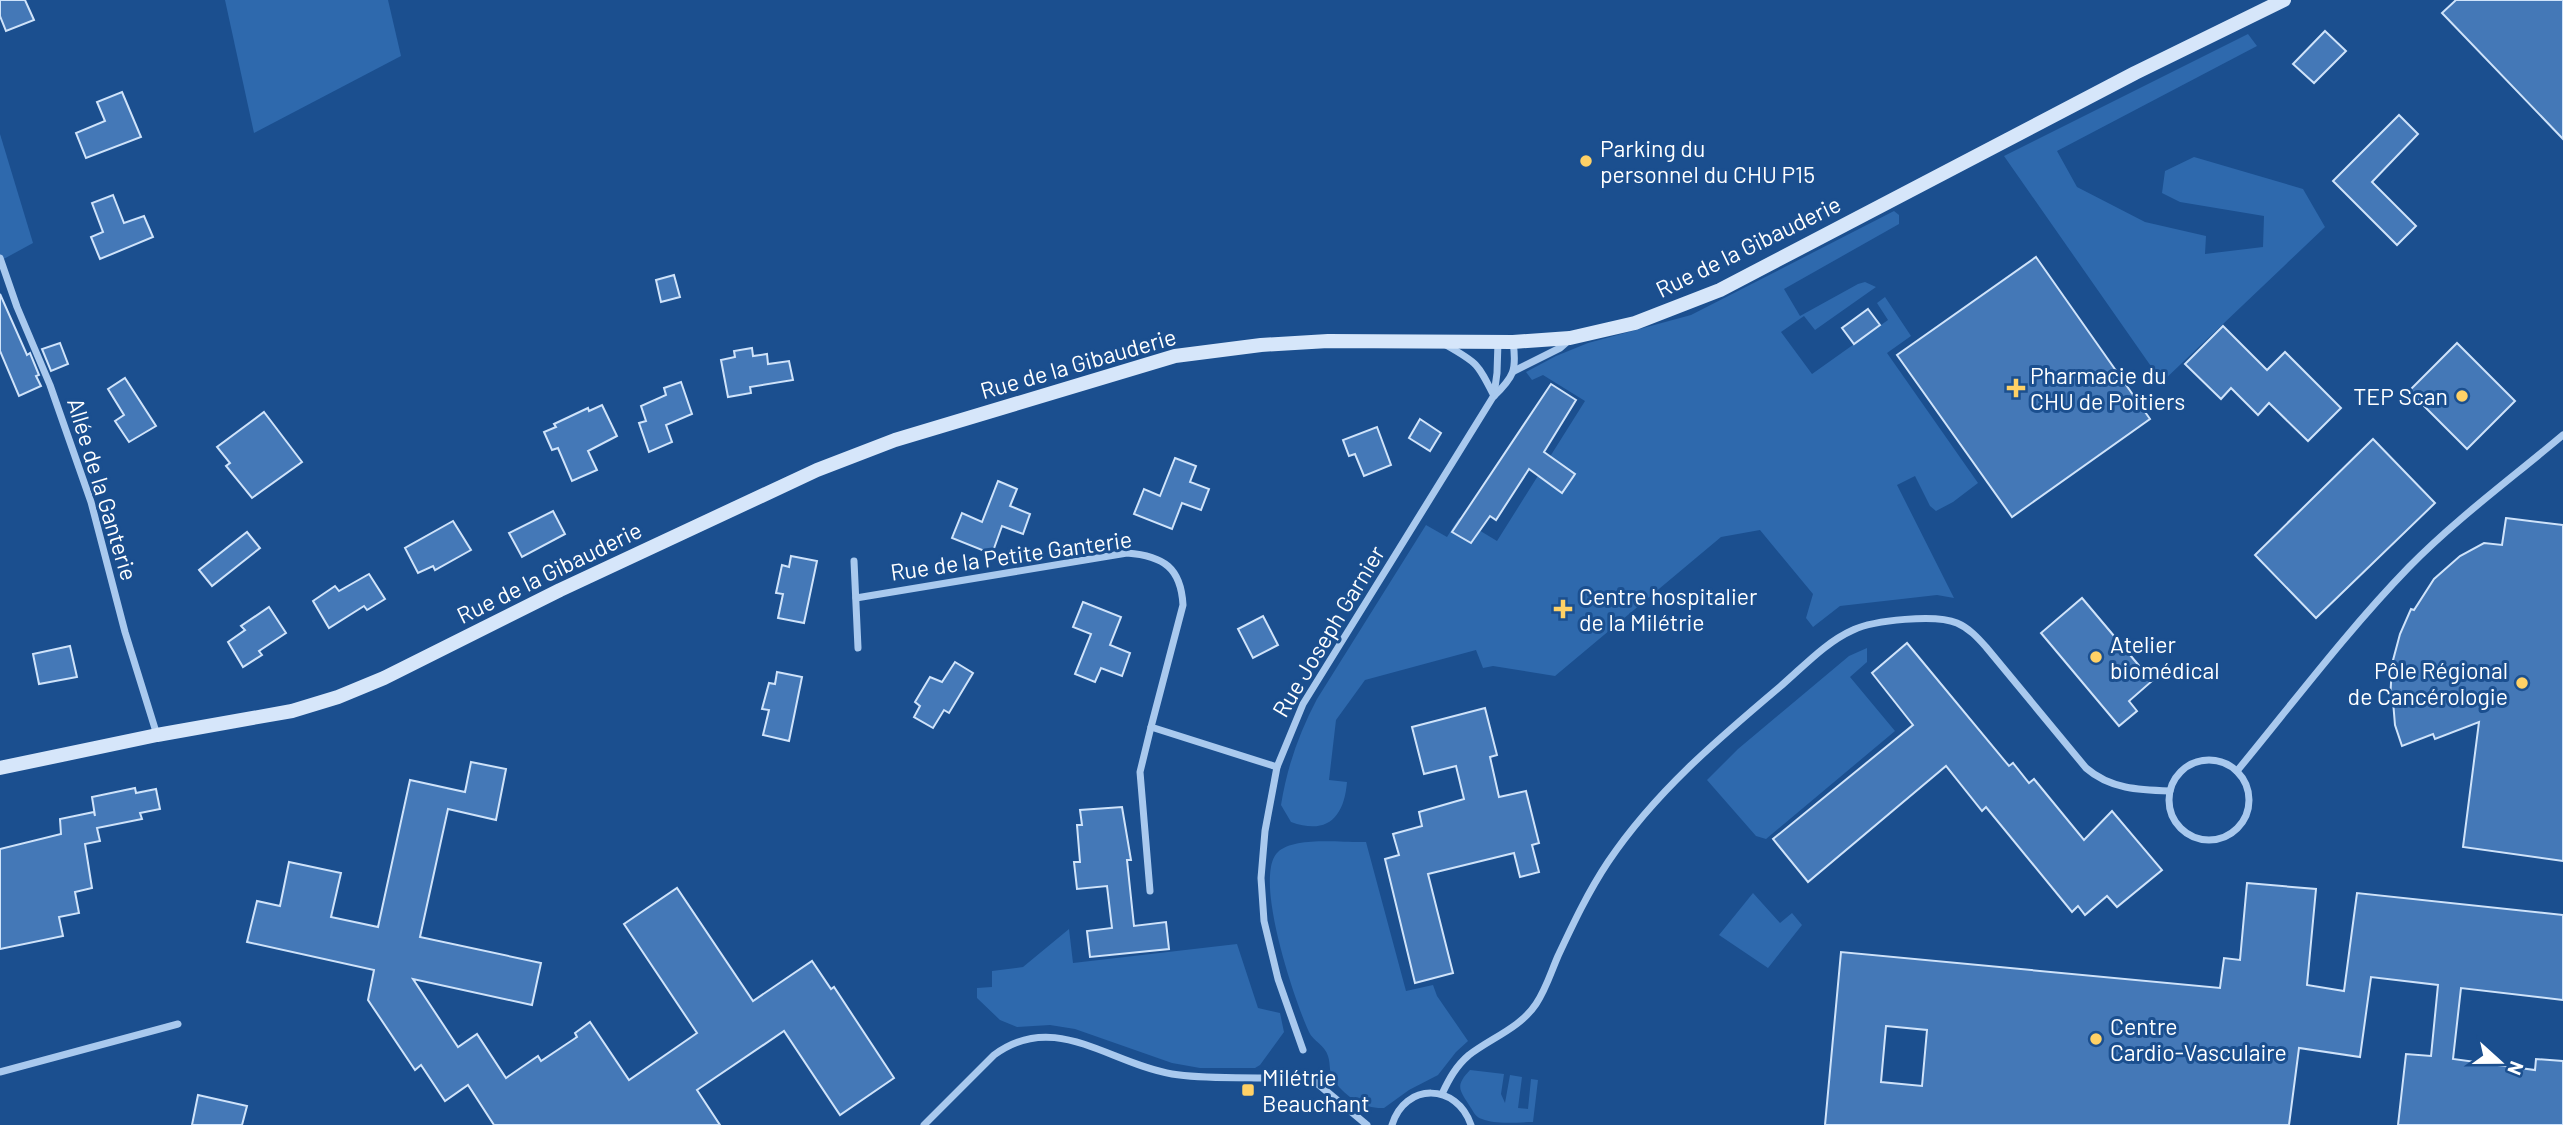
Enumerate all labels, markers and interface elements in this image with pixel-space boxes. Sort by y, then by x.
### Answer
place label: Parking du personnel du CHU P15 [1600,134,1815,188]
marker: Parking du personnel du CHU P15 [1578,153,1594,169]
street label: Rue de la Gibauderie [1651,189,1845,303]
street label: Rue de la Gibauderie [977,322,1179,404]
place label: Pharmacie du CHU de Poitiers [2030,361,2185,415]
marker: Pharmacie du CHU de Poitiers [2008,380,2024,396]
place label: TEP Scan [2353,382,2448,410]
marker: TEP Scan [2454,388,2470,404]
street label: Allée de la Ganterie [62,394,144,584]
street label: Rue de la Gibauderie [452,515,646,629]
street label: Rue de la Petite Ganterie [888,524,1134,586]
street label: Rue Joseph Garnier [1266,540,1391,722]
place label: Centre hospitalier de la Milétrie [1579,582,1758,636]
marker: Centre hospitalier de la Milétrie [1553,599,1573,619]
place label: Atelier biomédical [2110,630,2220,684]
marker: Atelier biomédical [2088,649,2104,665]
place label: Pôle Régional de Cancérologie [2348,656,2508,710]
marker: Pôle Régional de Cancérologie [2514,675,2530,691]
place label: Centre Cardio-Vasculaire [2110,1012,2287,1066]
north arrow [2465,1027,2535,1097]
marker: Centre Cardio-Vasculaire [2088,1031,2104,1047]
text: N [2503,1058,2529,1078]
place label: Milétrie Beauchant [1262,1063,1370,1117]
marker: Milétrie Beauchant [1240,1082,1256,1098]

